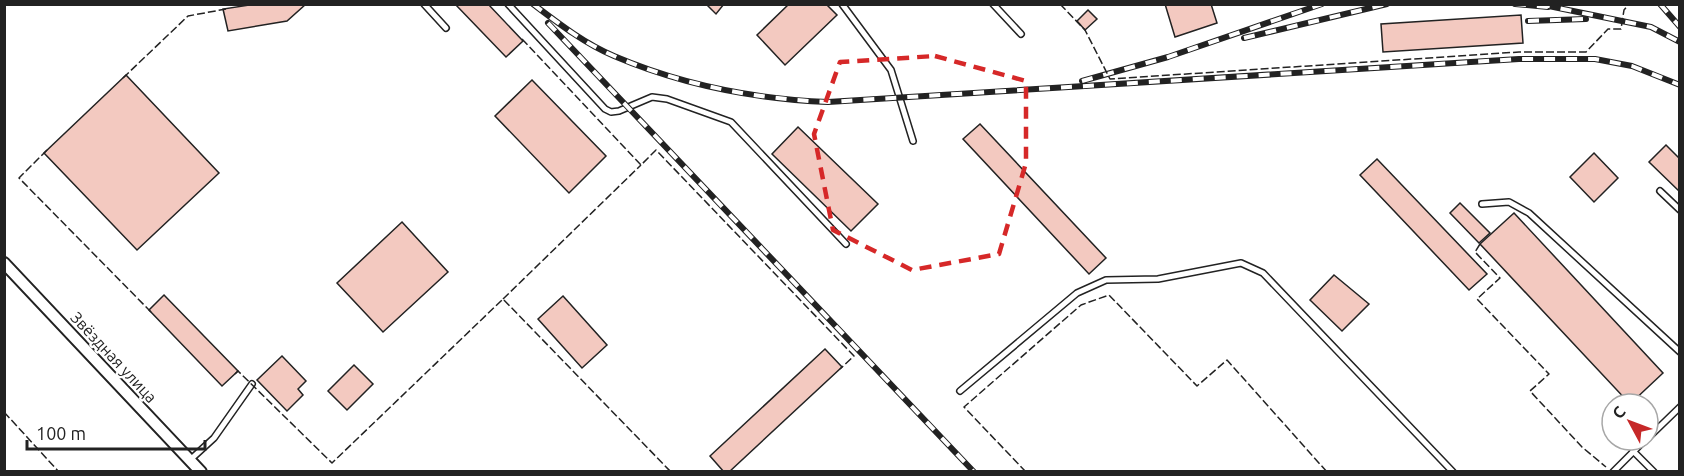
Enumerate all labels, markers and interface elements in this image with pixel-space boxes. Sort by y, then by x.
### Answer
street label: Звёздная улица [67,308,161,406]
north arrow [1600,392,1660,452]
text: С [1609,402,1629,422]
scale bar [27,413,206,451]
text: 100 m [36,423,86,443]

